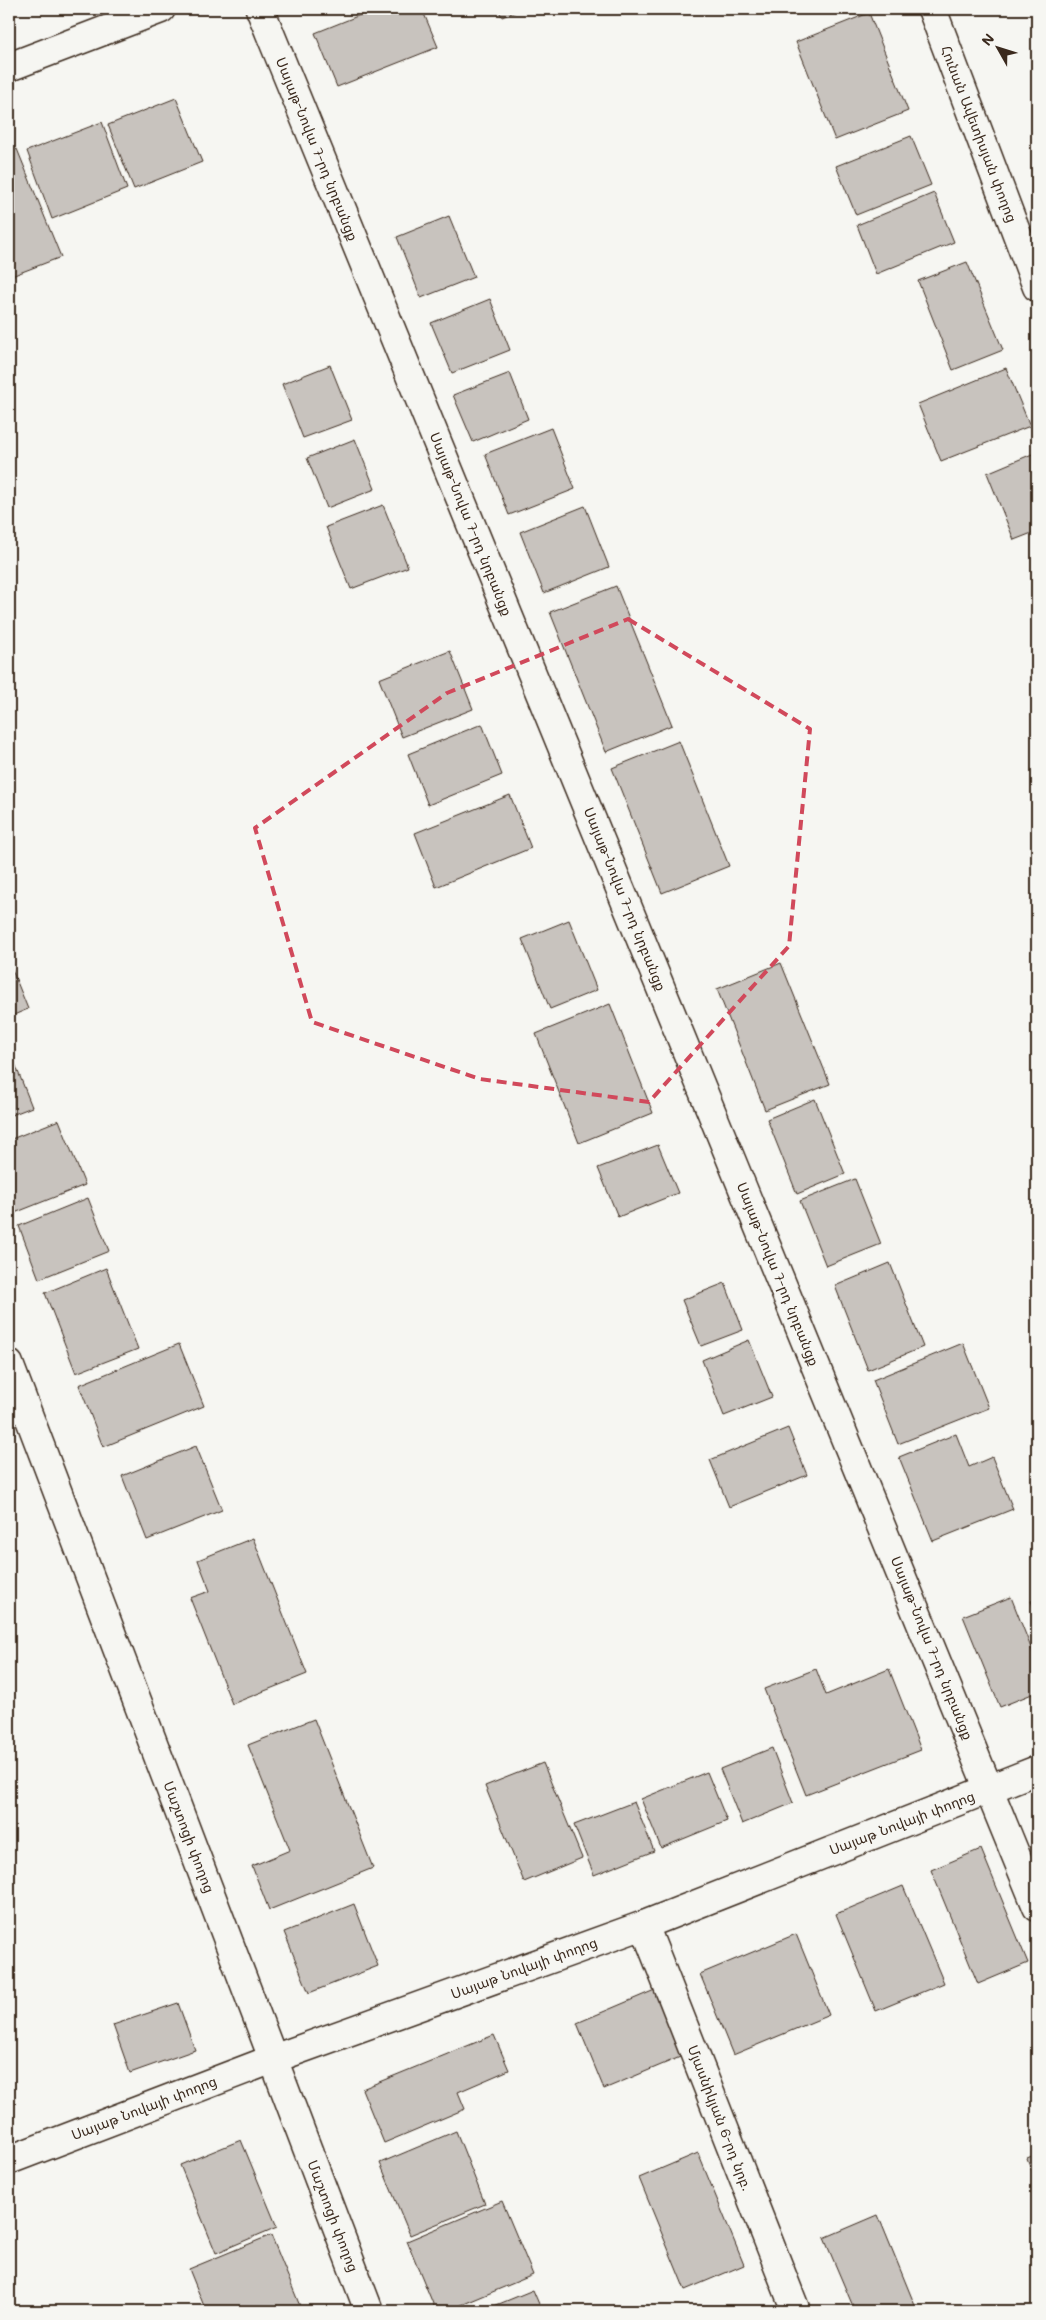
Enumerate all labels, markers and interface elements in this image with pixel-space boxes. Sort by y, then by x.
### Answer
north arrow [974,22,1024,72]
text: N [977,29,998,50]
street label: Հունան Ավետիսյան փողոց [937,43,1022,225]
street label: Սայաթ-Նովա 7-րդ նրբանցք [272,54,363,243]
street label: Սայաթ-Նովա 7-րդ նրբանցք [426,429,517,618]
street label: Սայաթ-Նովա 7-րդ նրբանցք [580,804,671,993]
street label: Սայաթ-Նովա 7-րդ նրբանցք [733,1179,824,1368]
street label: Սայաթ-Նովա 7-րդ նրբանցք [887,1553,978,1742]
street label: Մաշտոցի փողոց [159,1778,220,1895]
street label: Սայաթ Նովայի փողոց [826,1786,977,1859]
street label: Սայաթ Նովայի փողոց [448,1932,600,2003]
street label: Մյասնիկյան 6-րդ նրբ. [684,2042,757,2194]
street label: Սայաթ Նովայի փողոց [68,2071,219,2144]
street label: Մաշտոցի փողոց [303,2157,364,2274]

